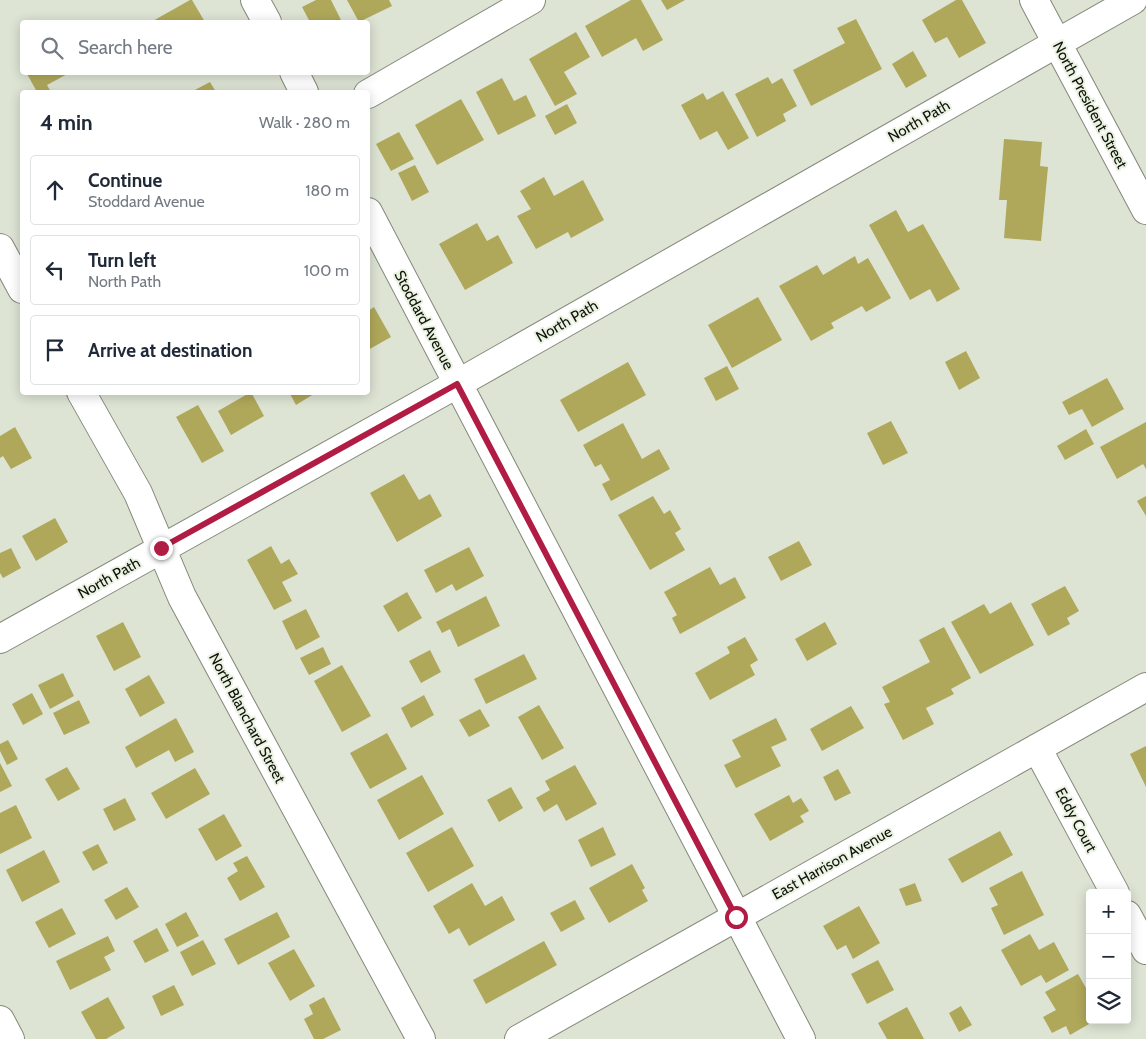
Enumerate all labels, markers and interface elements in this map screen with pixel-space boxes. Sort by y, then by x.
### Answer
search box [20,20,370,75]
icon: search [38,34,66,62]
text: Search here [78,36,172,59]
street label: North President Street [1049,38,1131,172]
street label: North Path [885,96,953,146]
text: 4 min [40,110,93,135]
text: Walk · 280 m [259,113,350,132]
text: Continue [88,169,162,192]
icon: ahead [41,176,69,204]
text: 180 m [305,181,349,200]
text: Stoddard Avenue [88,192,205,211]
text: Turn left [88,249,156,272]
icon: left [41,256,69,284]
text: 100 m [304,261,349,280]
street label: Stoddard Avenue [390,267,458,373]
text: North Path [88,272,161,291]
street label: North Path [533,296,601,346]
icon: arrive [41,336,69,364]
text: Arrive at destination [88,339,252,362]
route end [150,537,173,560]
street label: North Path [75,554,143,602]
street label: North Blanchard Street [205,650,289,786]
street label: Eddy Court [1051,785,1101,855]
street label: East Harrison Avenue [769,822,895,903]
map controls [1086,889,1131,1024]
button: + [1086,889,1131,934]
route start [725,906,748,929]
button: − [1086,934,1131,979]
button: layers [1086,979,1131,1024]

